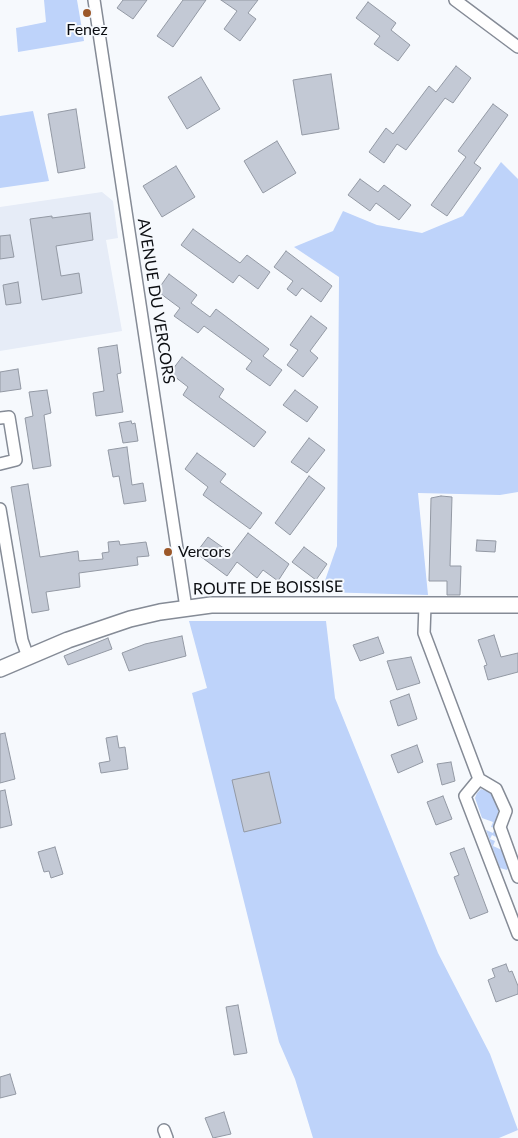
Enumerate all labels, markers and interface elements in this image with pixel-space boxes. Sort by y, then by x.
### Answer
marker: Fenez [81,7,93,19]
place label: Fenez [66,20,108,40]
street label: AVENUE DU VERCORS [133,217,179,385]
place label: Vercors [178,542,231,562]
marker: Vercors [162,546,174,558]
street label: ROUTE DE BOISSISE [193,577,343,599]

